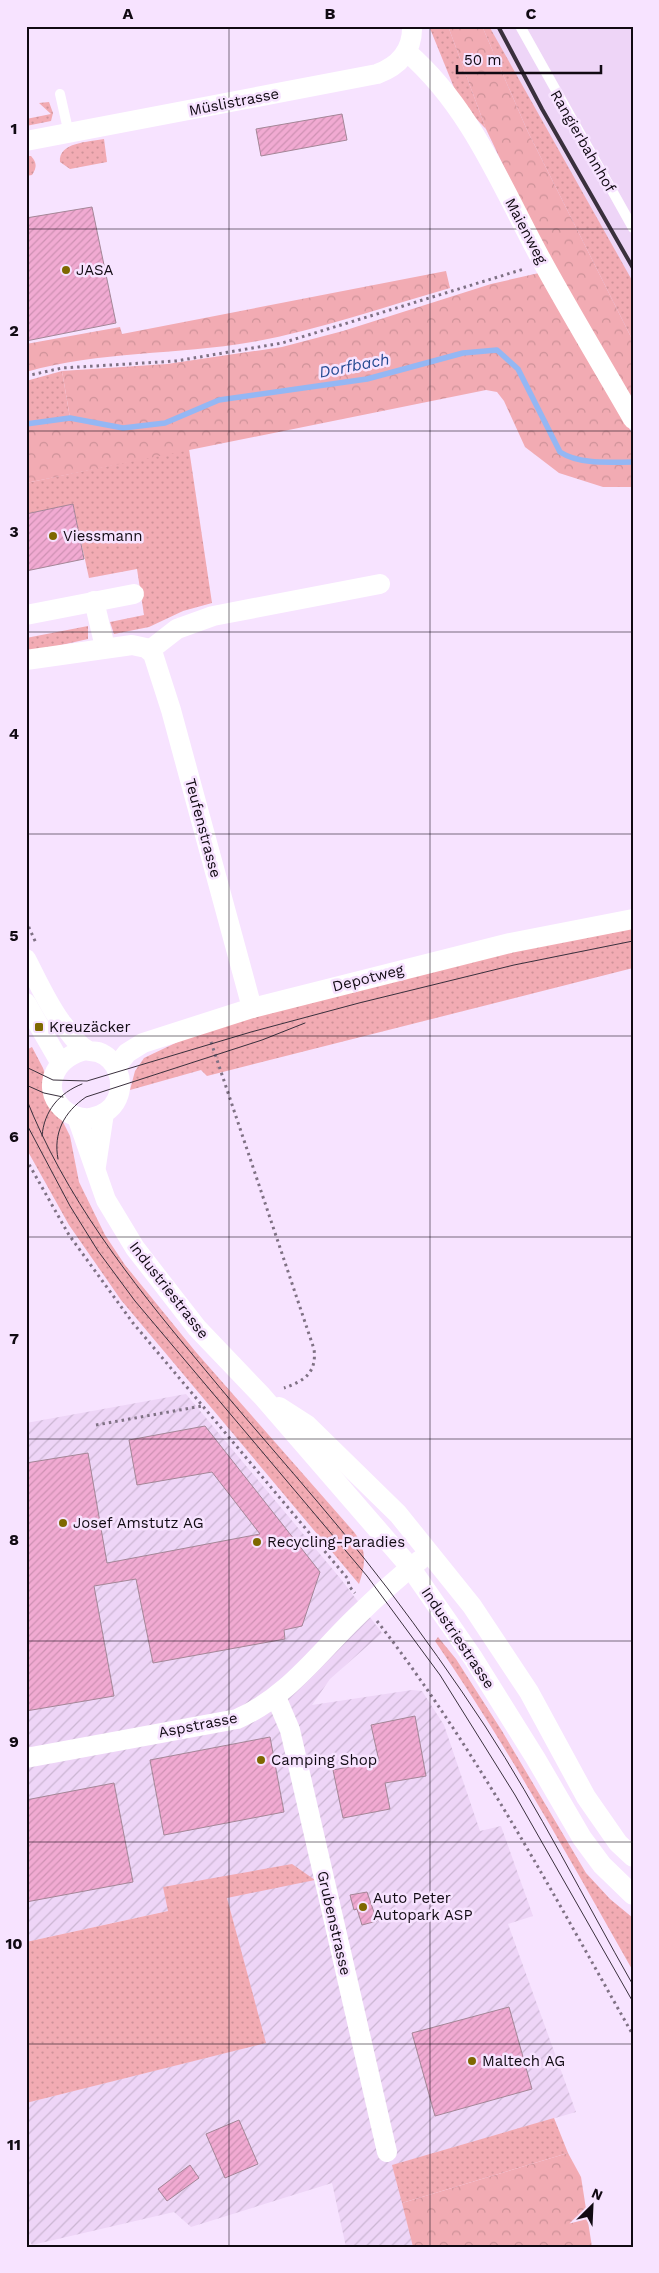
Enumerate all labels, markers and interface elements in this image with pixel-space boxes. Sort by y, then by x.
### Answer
text: A [123,4,134,23]
text: B [325,4,336,23]
text: C [526,4,537,23]
scale bar [457,42,600,74]
text: 50 m [464,51,501,69]
street label: Müslistrasse [187,84,281,120]
street label: Rangierbahnhof [546,87,620,195]
text: 1 [11,119,17,138]
street label: Maienweg [501,195,551,267]
place label: JASA [76,261,113,279]
marker: JASA [60,264,72,276]
text: 2 [9,321,19,340]
water label: Dorfbach [317,349,391,382]
text: 3 [9,522,19,541]
place label: Viessmann [63,527,143,545]
marker: Viessmann [47,530,59,542]
text: 4 [9,724,19,743]
street label: Teufenstrasse [181,776,225,880]
text: 5 [9,926,19,945]
street label: Depotweg [330,960,406,996]
place label: Kreuzäcker [49,1018,131,1036]
marker: Kreuzäcker [33,1021,45,1033]
text: 6 [9,1127,19,1146]
street label: Industriestrasse [125,1238,213,1342]
text: 7 [9,1329,19,1348]
place label: Josef Amstutz AG [73,1514,204,1532]
marker: Josef Amstutz AG [57,1517,69,1529]
text: 8 [9,1530,19,1549]
place label: Recycling-Paradies [267,1533,405,1551]
marker: Recycling-Paradies [251,1536,263,1548]
street label: Industriestrasse [417,1584,499,1692]
street label: Aspstrasse [157,1709,239,1741]
text: 9 [9,1732,19,1751]
place label: Camping Shop [271,1751,377,1769]
marker: Camping Shop [255,1754,267,1766]
street label: Grubenstrasse [313,1869,355,1977]
place label: Auto Peter Autopark ASP [373,1889,473,1924]
marker: Auto Peter Autopark ASP [357,1901,369,1913]
text: 10 [5,1934,23,1953]
place label: Maltech AG [482,2052,565,2070]
marker: Maltech AG [466,2055,478,2067]
text: 11 [7,2135,21,2154]
north arrow [566,2180,616,2230]
text: N [589,2185,605,2204]

